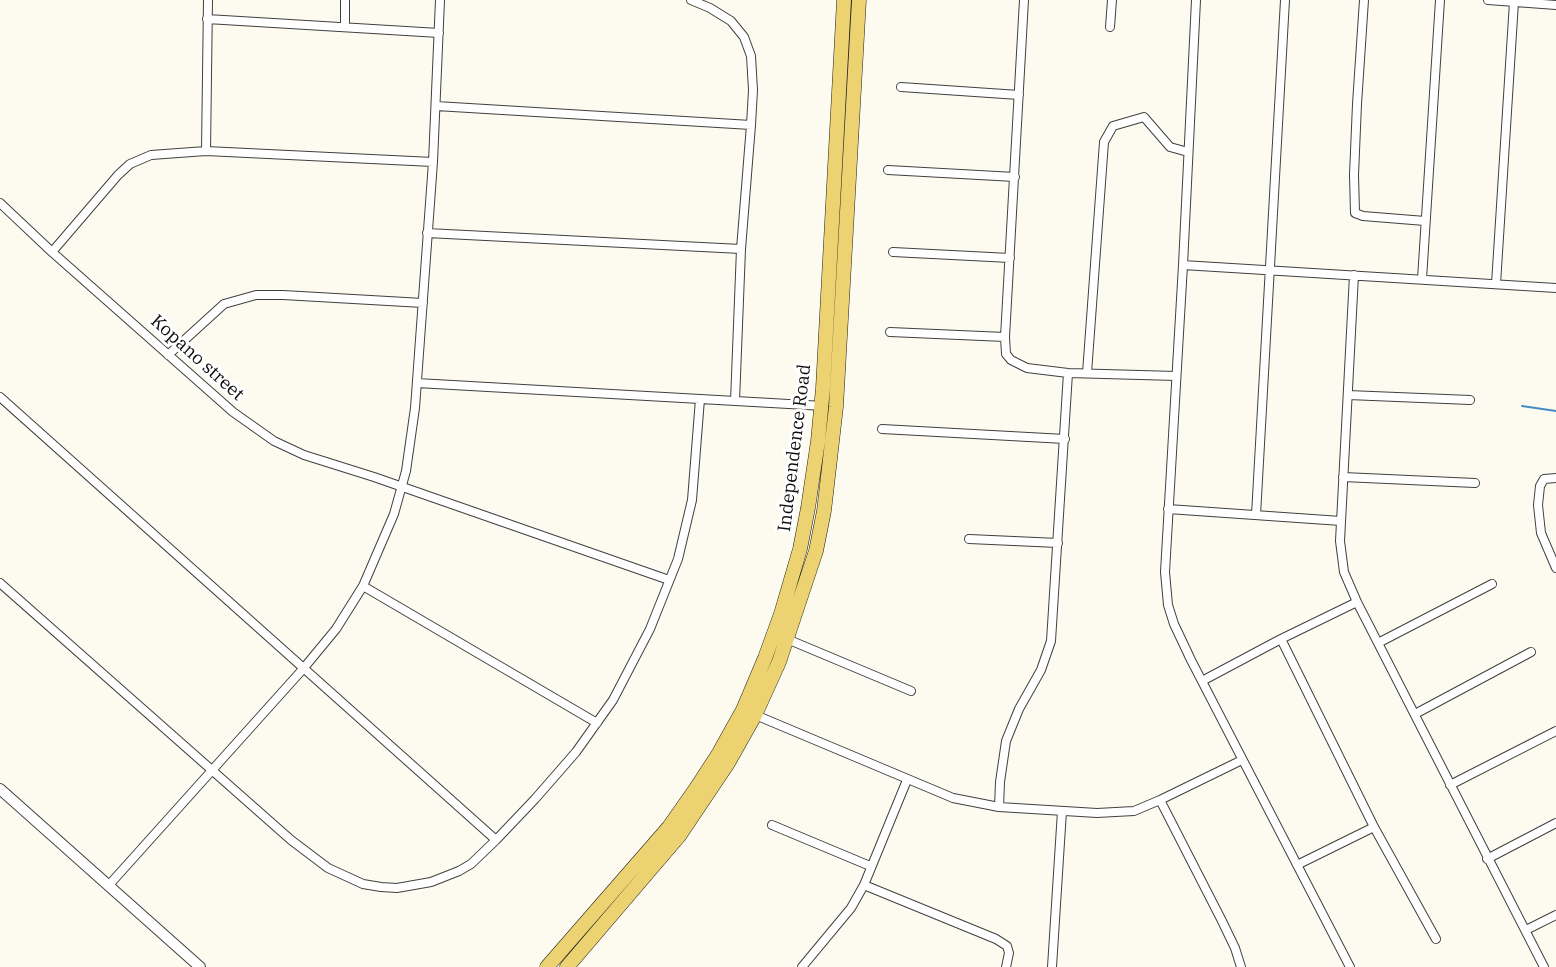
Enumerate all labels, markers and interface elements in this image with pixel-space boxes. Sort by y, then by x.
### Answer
street label: Kopano street [146,311,248,405]
street label: Independence Road [774,363,816,533]

